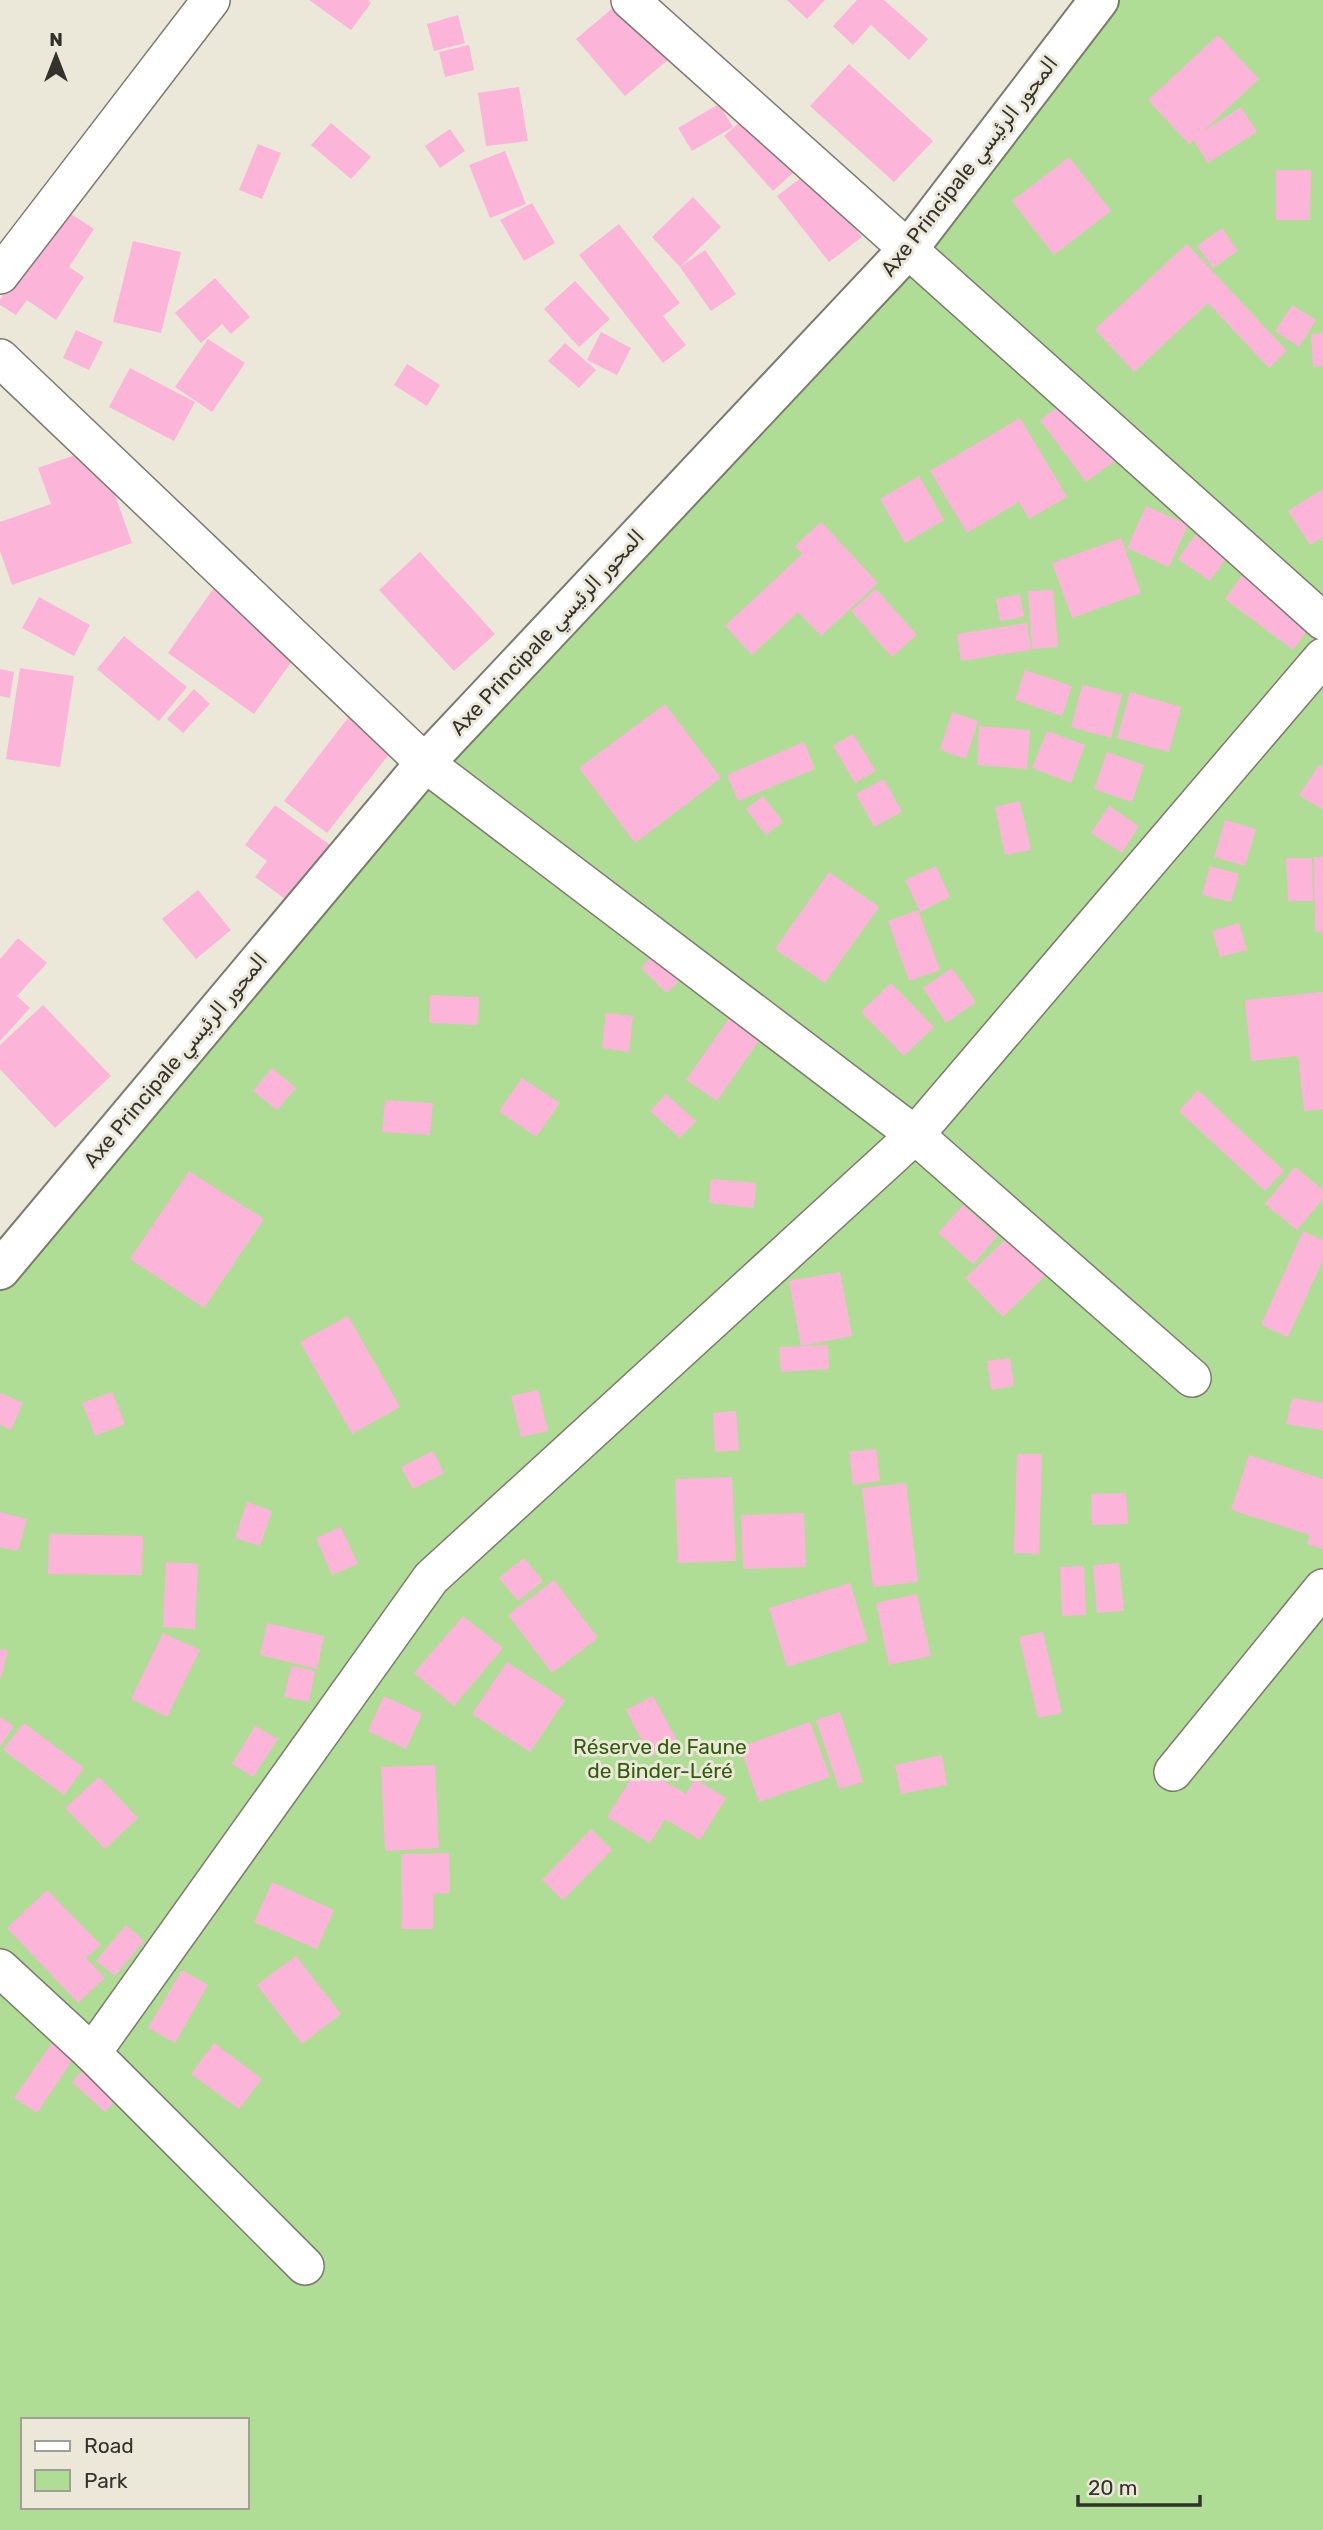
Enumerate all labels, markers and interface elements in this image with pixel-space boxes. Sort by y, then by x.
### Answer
north arrow [21,21,91,91]
text: N [49,28,63,51]
street label: Axe Principale المحور الرئيسي [875,51,1066,284]
street label: Axe Principale المحور الرئيسي [445,524,652,743]
street label: Axe Principale المحور الرئيسي [78,948,275,1175]
park label: Réserve de Faune de Binder-Léré [573,1734,747,1783]
legend [21,2418,248,2509]
text: Road [84,2433,134,2458]
scale bar [1078,2464,1200,2508]
text: Park [84,2468,128,2493]
text: 20 m [1088,2475,1137,2500]

